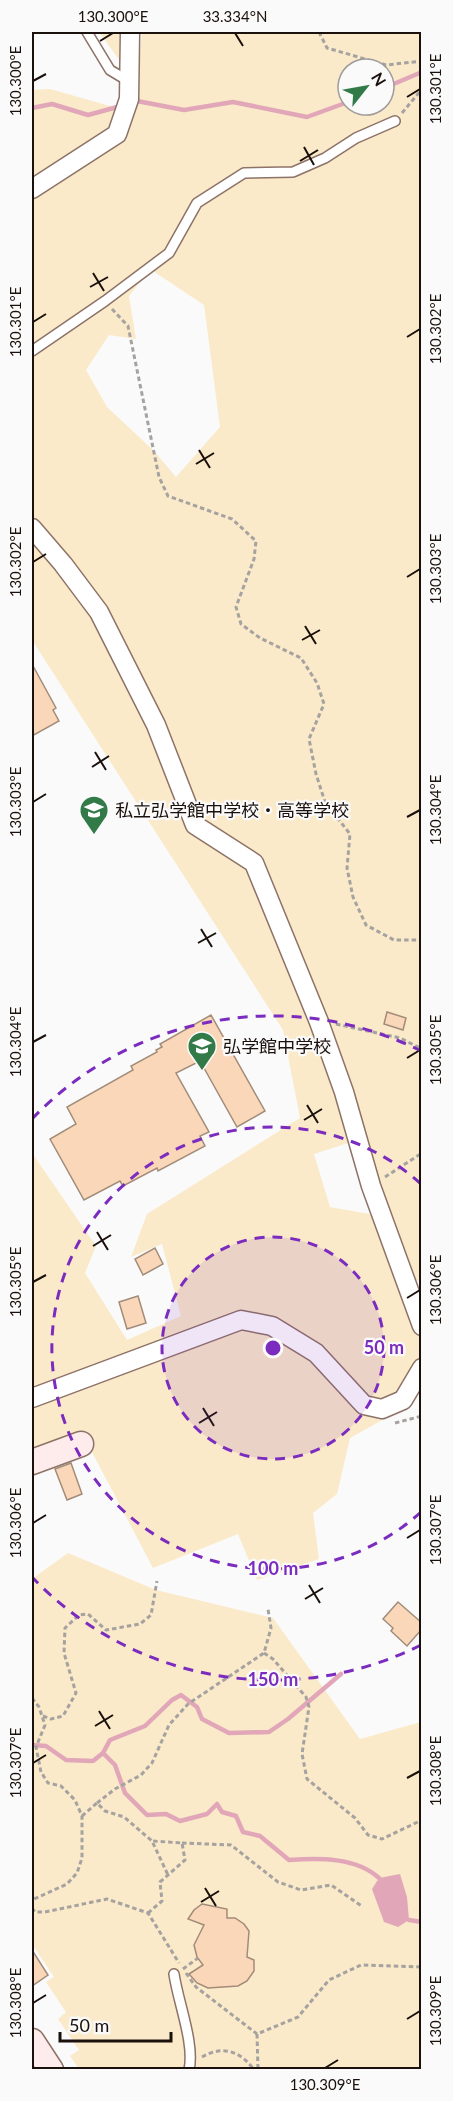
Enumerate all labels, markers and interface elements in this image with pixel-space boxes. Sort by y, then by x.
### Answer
text: 130.300°E [78,7,148,25]
text: 33.334°N [203,7,267,25]
text: 130.300°E [6,46,24,116]
text: 130.301°E [426,54,444,124]
north arrow [336,57,396,117]
text: N [368,69,391,89]
text: 130.301°E [6,287,24,357]
text: 130.302°E [426,294,444,364]
text: 130.302°E [6,527,24,597]
text: 130.303°E [426,534,444,604]
text: 130.303°E [6,767,24,837]
text: 130.304°E [426,775,444,845]
school or university icon: 私立弘学館中学校・高等学校 [78,794,110,836]
place label: 私立弘学館中学校・高等学校 [115,799,349,821]
text: 130.304°E [6,1007,24,1077]
text: 130.305°E [426,1015,444,1085]
school or university icon: 弘学館中学校 [186,1030,218,1072]
place label: 弘学館中学校 [223,1035,331,1057]
text: 130.305°E [6,1247,24,1317]
text: 130.306°E [426,1255,444,1325]
text: 50 m [364,1336,404,1358]
centre of rings [263,1338,283,1358]
text: 130.306°E [6,1488,24,1558]
text: 130.307°E [426,1495,444,1565]
text: 100 m [248,1557,298,1579]
text: 150 m [248,1668,298,1690]
text: 130.307°E [6,1728,24,1798]
text: 130.308°E [426,1736,444,1806]
text: 130.308°E [6,1968,24,2038]
text: 130.309°E [426,1976,444,2046]
scale bar [60,2005,171,2043]
text: 50 m [69,2014,109,2036]
text: 130.309°E [290,2075,360,2093]

